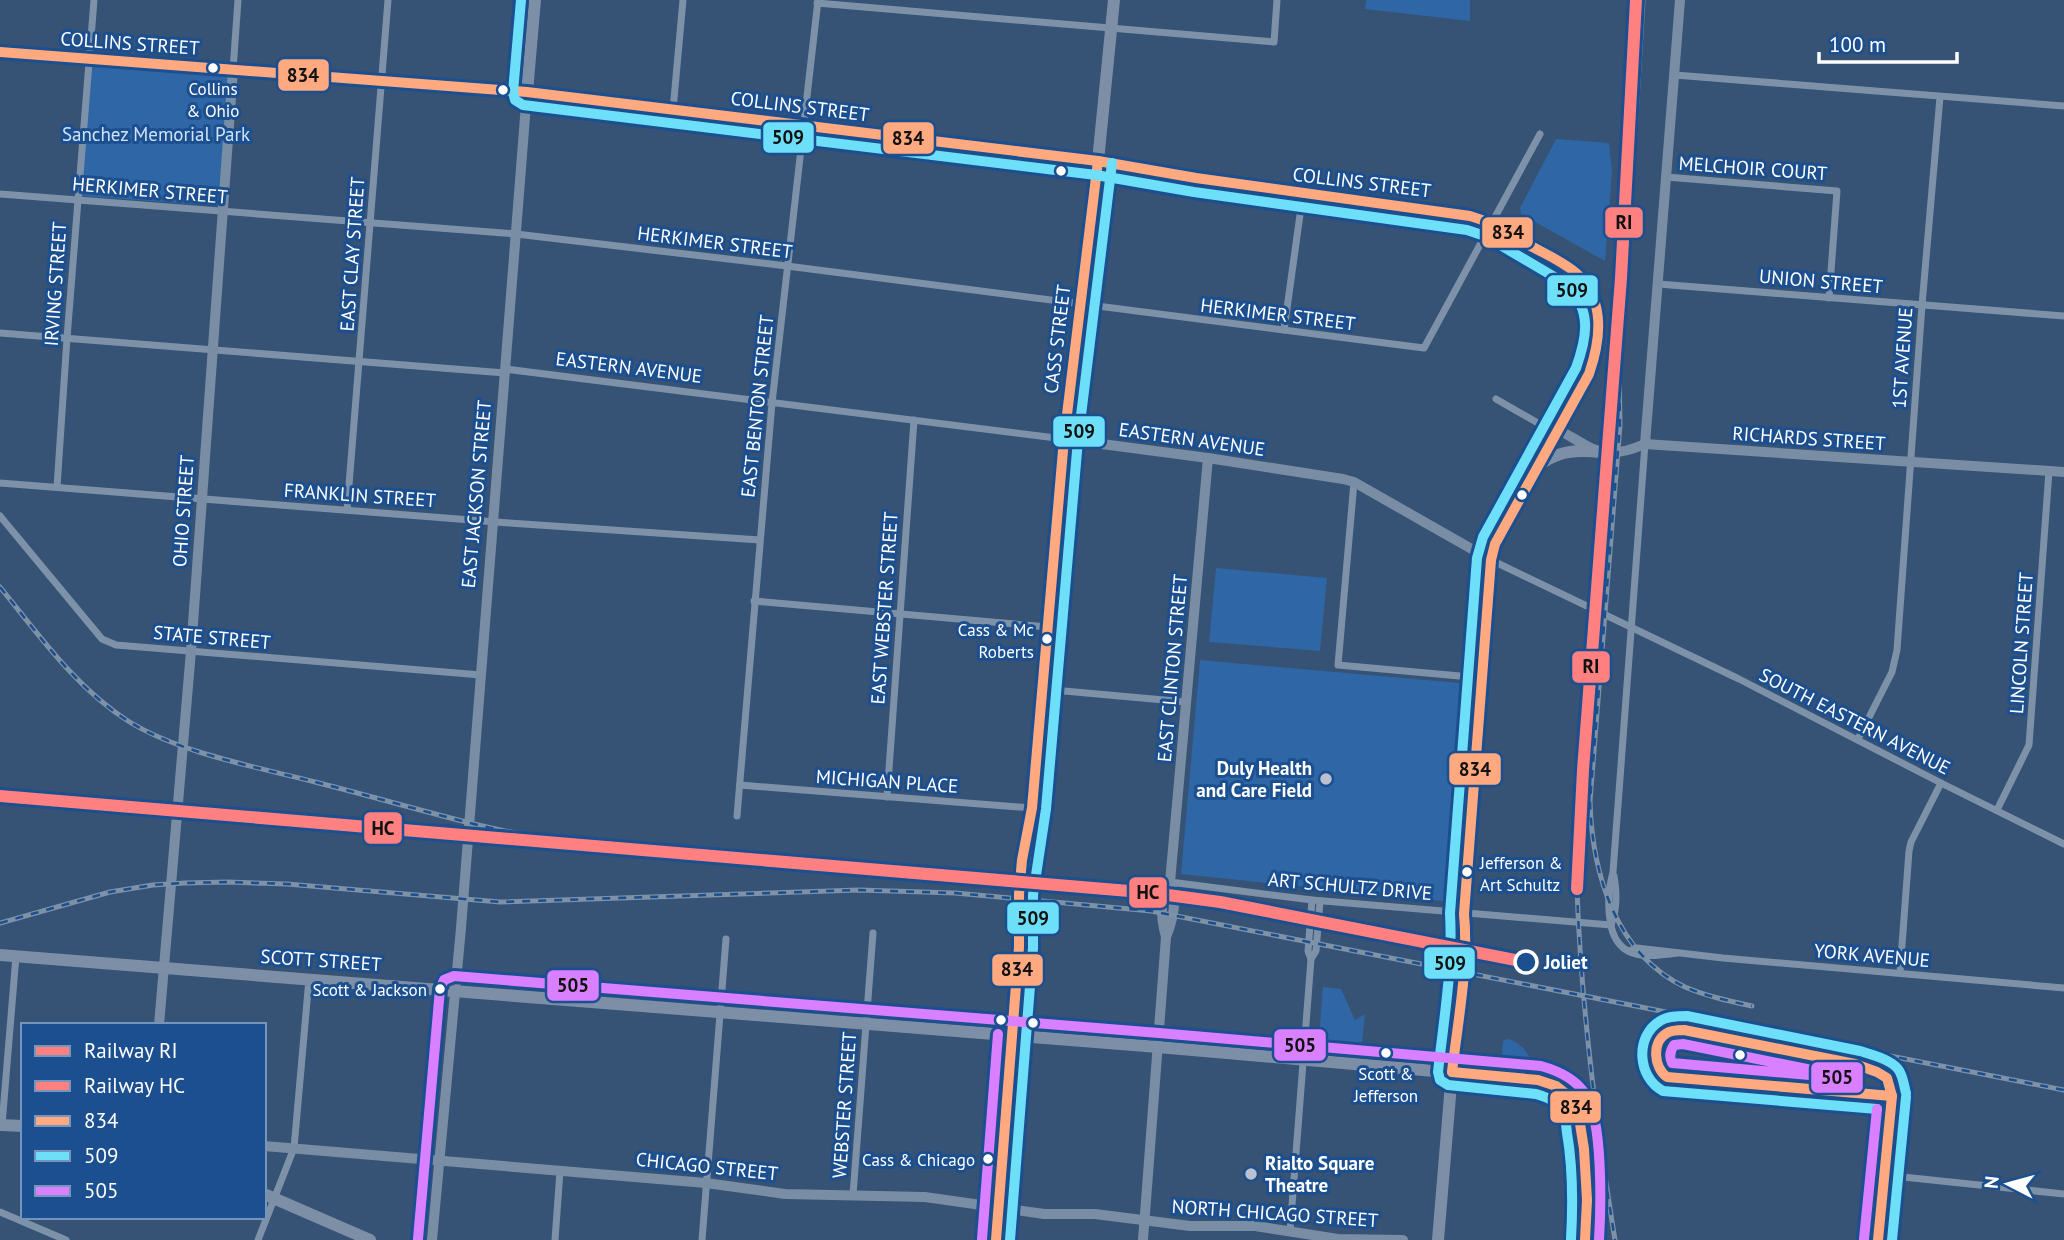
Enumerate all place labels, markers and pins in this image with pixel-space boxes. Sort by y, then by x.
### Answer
marker: Collins & Ohio [206,61,220,75]
place label: Collins & Ohio [187,78,239,122]
unlabelled marker [496,83,510,97]
unlabelled marker [1054,164,1068,178]
unlabelled marker [1515,488,1529,502]
place label: Cass & Mc Roberts [958,619,1034,663]
marker: Cass & Mc Roberts [1040,632,1054,646]
place label: Duly Health and Care Field [1196,756,1312,802]
marker: Duly Health and Care Field [1318,771,1334,787]
place label: Jefferson & Art Schultz [1479,852,1563,896]
marker: Jefferson & Art Schultz [1460,865,1474,879]
marker: Joliet [1514,950,1538,974]
place label: Joliet [1543,950,1588,974]
place label: Scott & Jackson [312,979,427,1001]
marker: Scott & Jackson [433,982,447,996]
unlabelled marker [994,1013,1008,1027]
unlabelled marker [1026,1016,1040,1030]
marker: Scott & Jefferson [1379,1046,1393,1060]
unlabelled marker [1733,1048,1747,1062]
place label: Scott & Jefferson [1353,1063,1418,1107]
place label: Cass & Chicago [862,1149,975,1171]
place label: Rialto Square Theatre [1265,1151,1374,1197]
marker: Cass & Chicago [981,1152,995,1166]
marker: Rialto Square Theatre [1243,1166,1259,1182]

